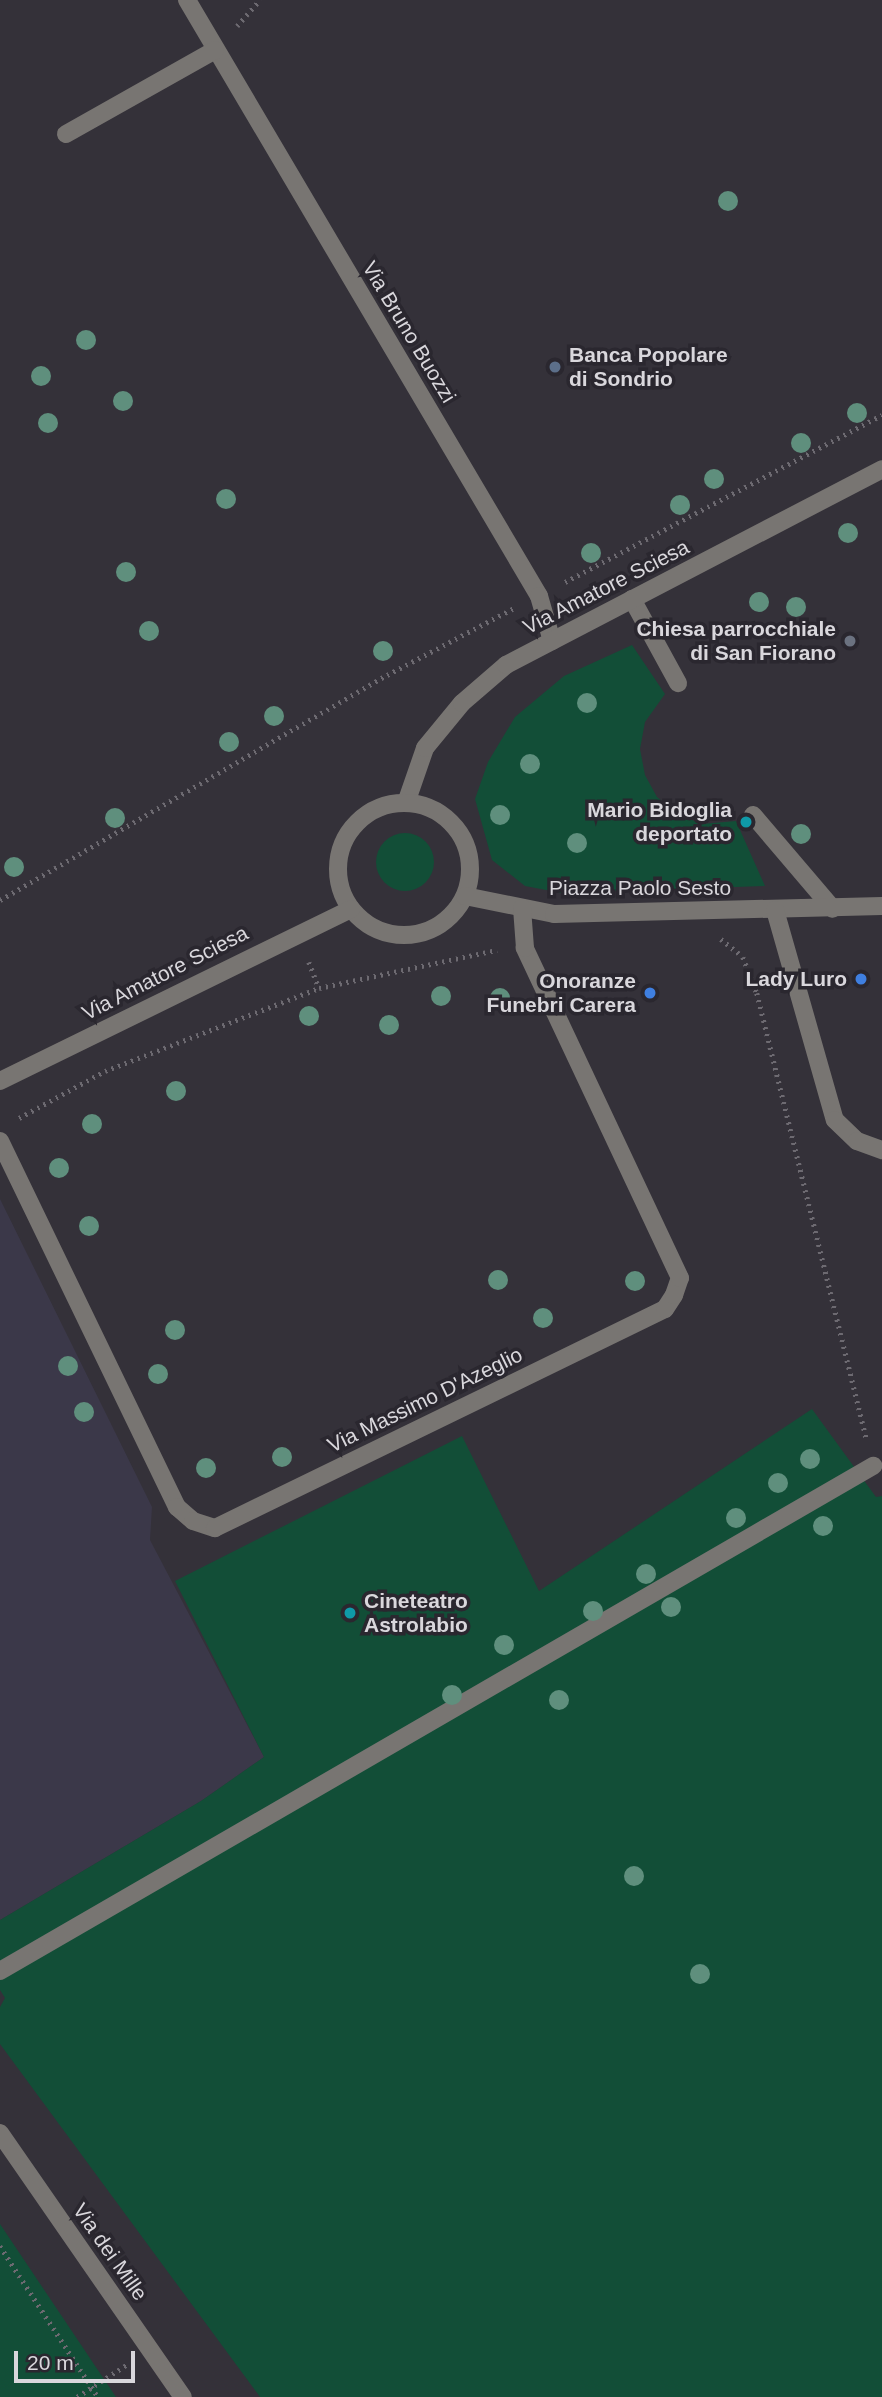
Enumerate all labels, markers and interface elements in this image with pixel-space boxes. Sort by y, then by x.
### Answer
street label: Via Bruno Buozzi [357,257,461,407]
place label: Banca Popolare di Sondrio [569,342,728,392]
marker: Banca Popolare di Sondrio [547,359,563,375]
street label: Via Amatore Sciesa [518,534,694,640]
place label: Chiesa parrocchiale di San Fiorano [636,616,836,666]
marker: Chiesa parrocchiale di San Fiorano [842,633,858,649]
place label: Mario Bidoglia deportato [587,797,732,847]
marker: Mario Bidoglia deportato [738,814,754,830]
street label: Piazza Paolo Sesto [549,875,731,901]
street label: Via Amatore Sciesa [77,920,253,1026]
place label: Lady Luro [745,966,847,992]
place label: Onoranze Funebri Carera [487,968,636,1018]
marker: Lady Luro [853,971,869,987]
marker: Onoranze Funebri Carera [642,985,658,1001]
street label: Via Massimo D'Azeglio [323,1342,527,1458]
place label: Cineteatro Astrolabio [364,1588,468,1638]
marker: Cineteatro Astrolabio [342,1605,358,1621]
street label: Via dei Mille [67,2199,153,2305]
scale bar [18,2338,138,2382]
text: 20 m [27,2351,74,2374]

